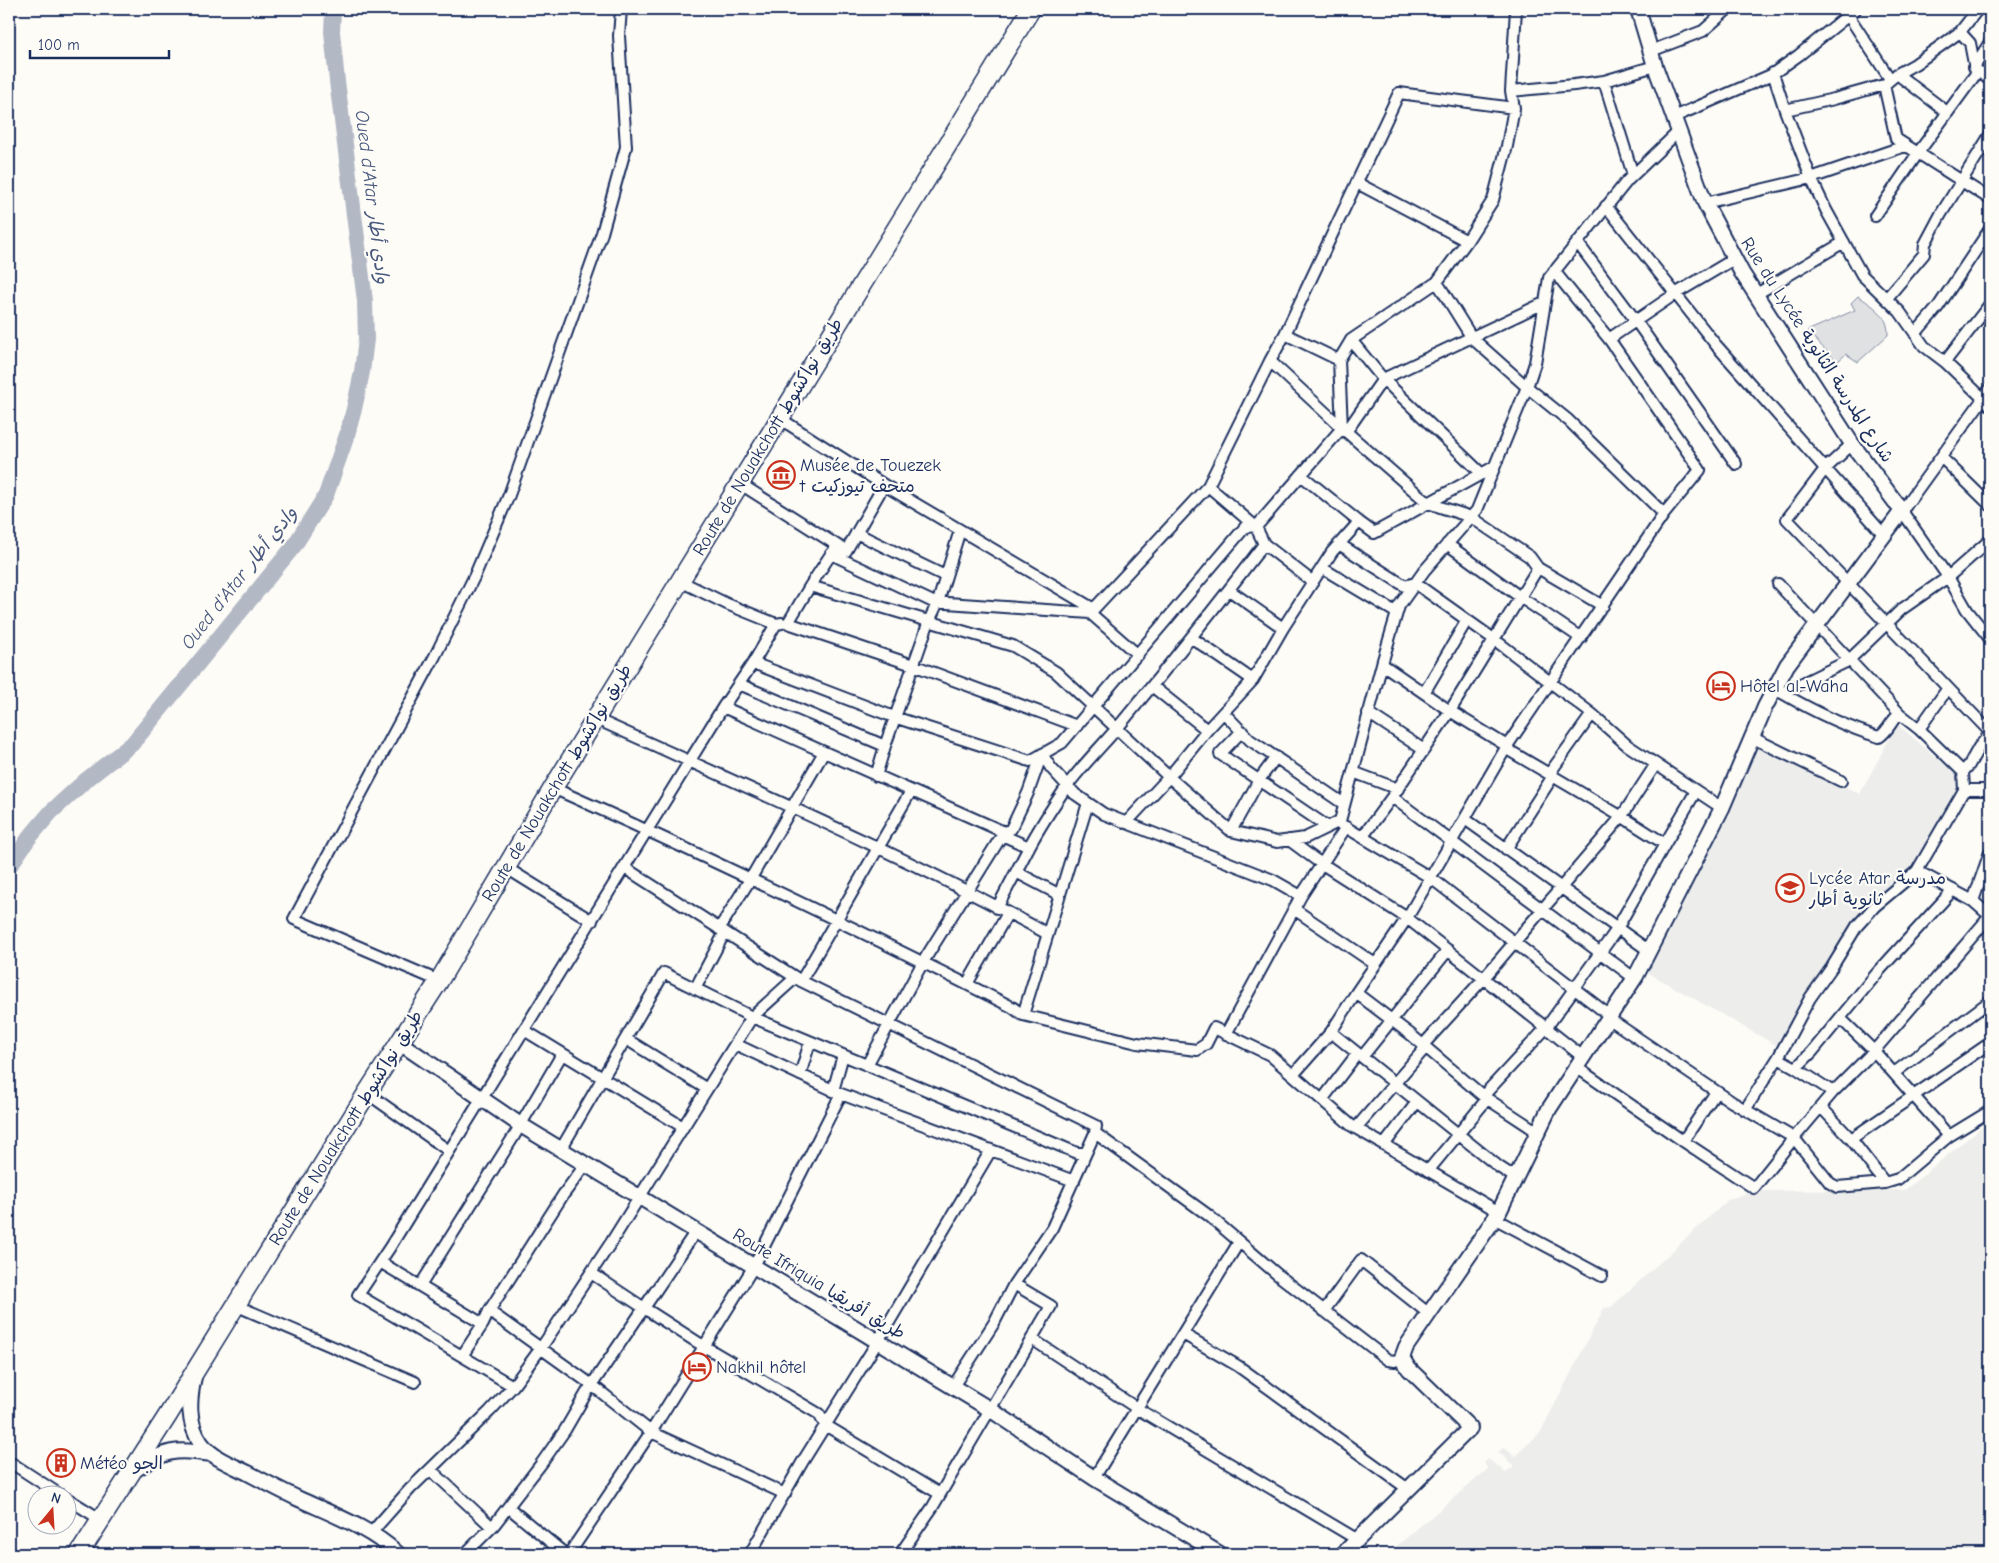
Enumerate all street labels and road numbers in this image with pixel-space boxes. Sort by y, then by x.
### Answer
street label: Rue du Lycée شارع المدرسة الثانوية [1735,234,1898,467]
street label: Route de Nouakchott طريق نواكشوط [689,314,848,560]
street label: Route de Nouakchott طريق نواكشوط [478,660,637,906]
street label: Route de Nouakchott طريق نواكشوط [265,1007,428,1250]
street label: Route Ifriquia طريق أفريقيا [729,1224,909,1344]

